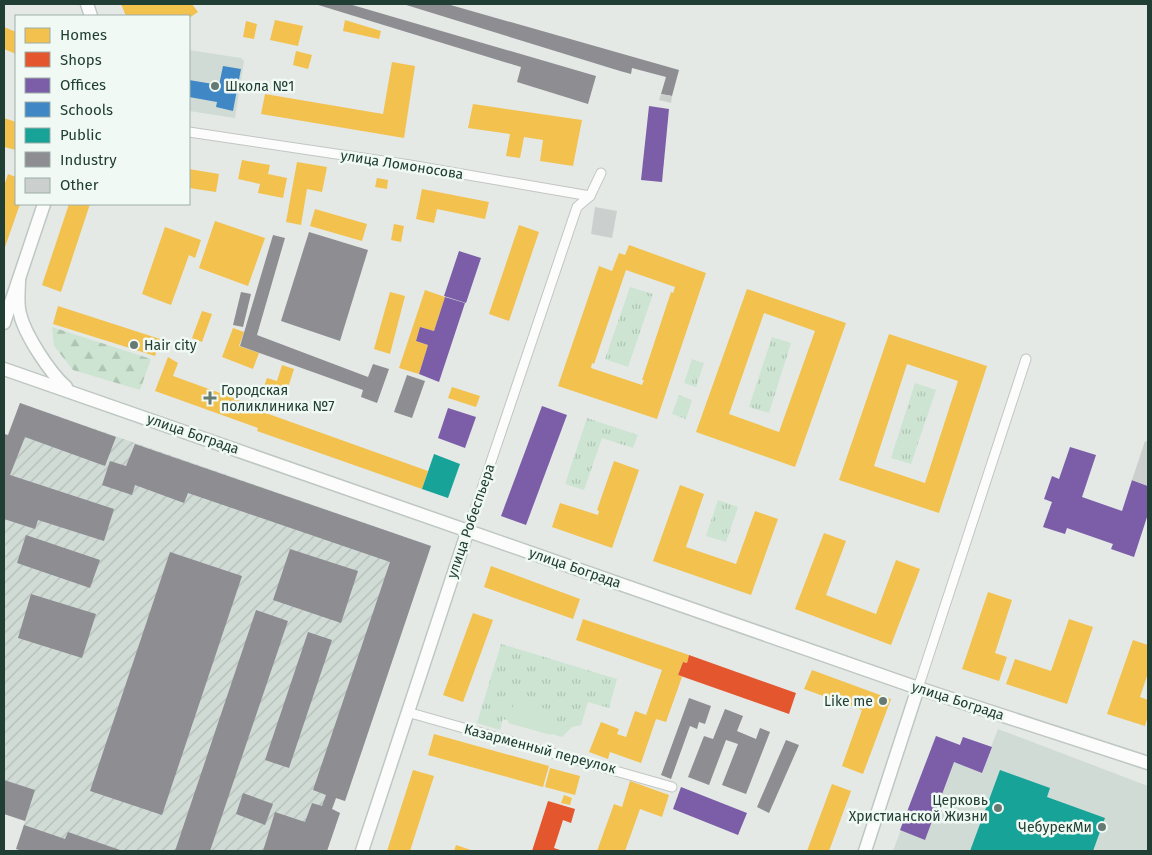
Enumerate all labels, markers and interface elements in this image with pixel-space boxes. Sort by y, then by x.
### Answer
legend [15,15,190,205]
text: Homes [60,26,107,44]
text: Shops [60,51,102,69]
text: Offices [60,76,106,94]
place label: Школа №1 [225,78,294,95]
marker: Школа №1 [209,80,221,92]
text: Schools [60,101,113,119]
text: Public [60,126,102,144]
street label: улица Ломоносова [339,147,465,183]
text: Industry [60,151,117,169]
text: Other [60,176,99,194]
place label: Hair city [144,337,197,354]
marker: Hair city [128,339,140,351]
place label: Городская поликлиника №7 [221,382,334,415]
marker: Городская поликлиника №7 [203,391,217,405]
street label: улица Бограда [145,410,241,458]
street label: улица Робеспьера [443,462,499,580]
street label: улица Бограда [527,544,623,592]
street label: улица Бограда [910,678,1006,724]
place label: Like me [824,693,873,710]
marker: Like me [877,695,889,707]
street label: Казарменный переулок [462,721,619,778]
place label: Церковь Христианской Жизни [849,792,988,825]
marker: Церковь Христианской Жизни [992,802,1004,814]
place label: ЧебурекМи [1018,819,1092,836]
marker: ЧебурекМи [1096,821,1108,833]

